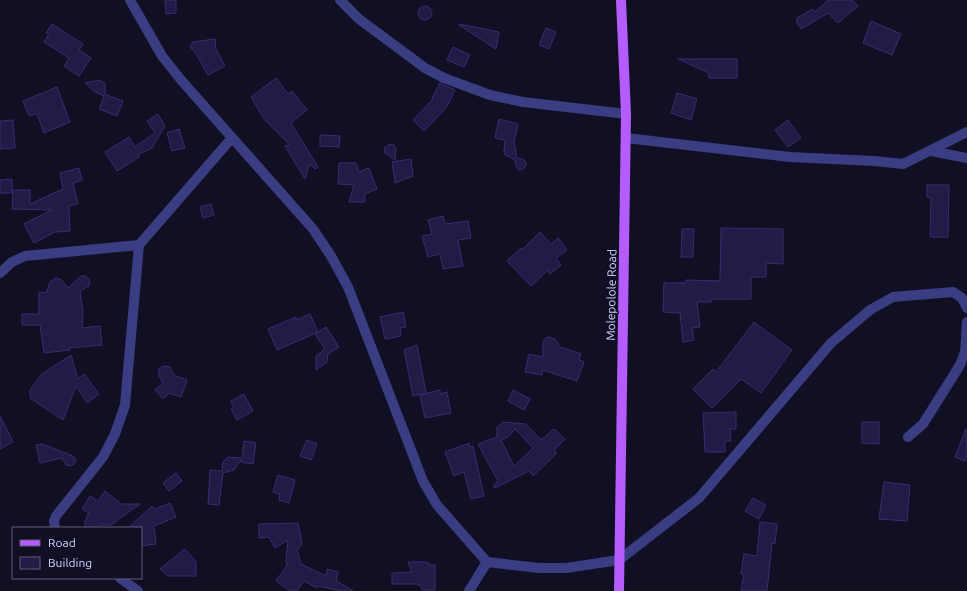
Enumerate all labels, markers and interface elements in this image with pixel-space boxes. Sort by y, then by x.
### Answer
street label: Molepolole Road [604,249,618,341]
legend [12,527,142,579]
text: Road [48,536,76,549]
text: Building [48,556,92,569]

